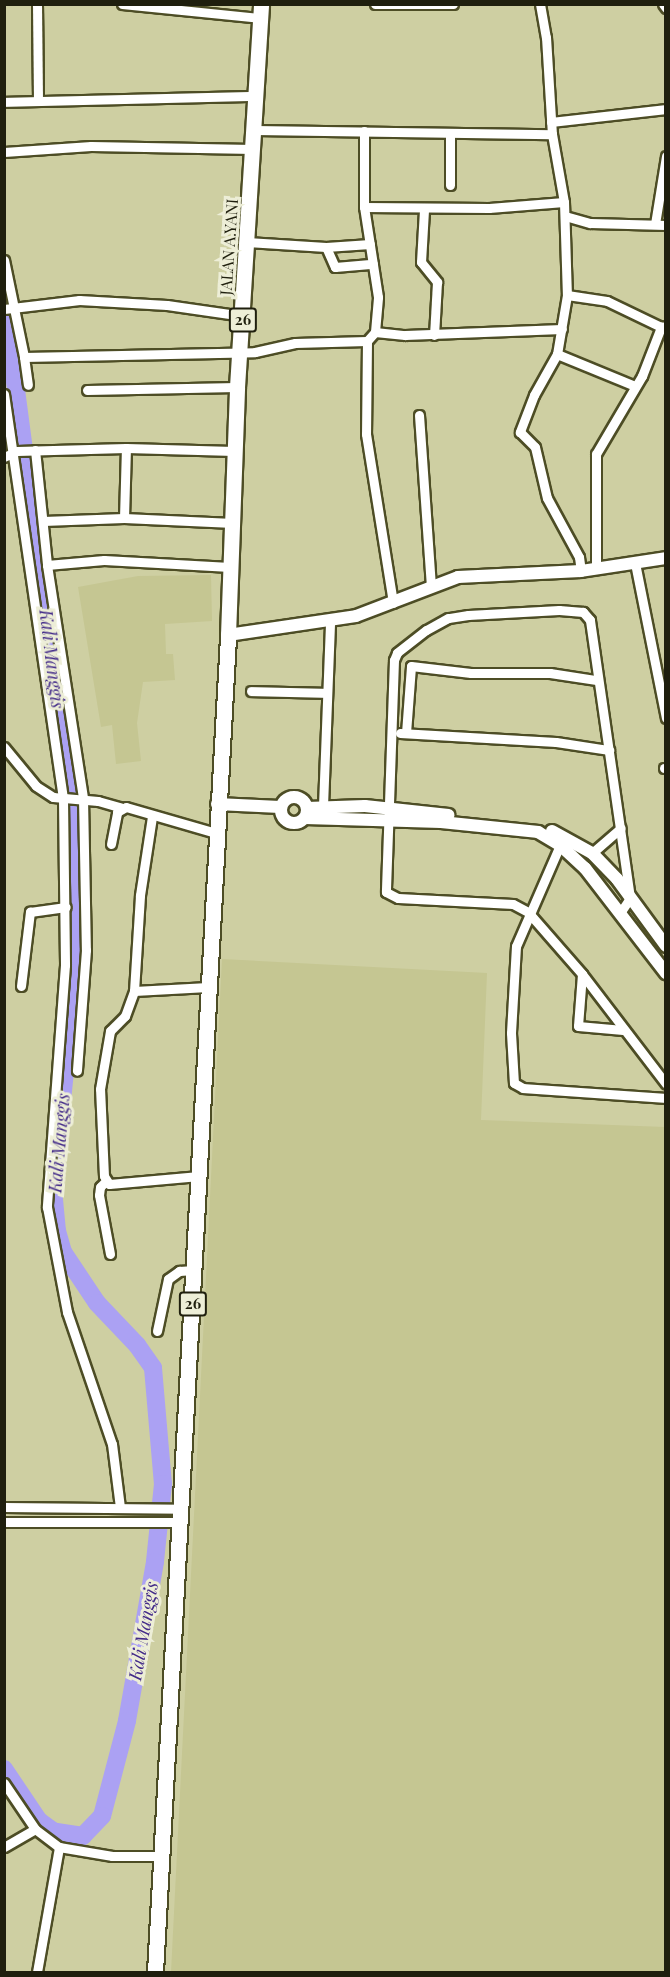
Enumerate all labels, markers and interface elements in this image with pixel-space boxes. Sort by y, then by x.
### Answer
street label: JALAN A.YANI [216,198,242,296]
road number: 26 [228,308,258,332]
water label: Kali Manggis [35,608,69,710]
water label: Kali Manggis [44,1092,74,1194]
road number: 26 [178,1292,208,1316]
water label: Kali Manggis [124,1580,162,1682]

